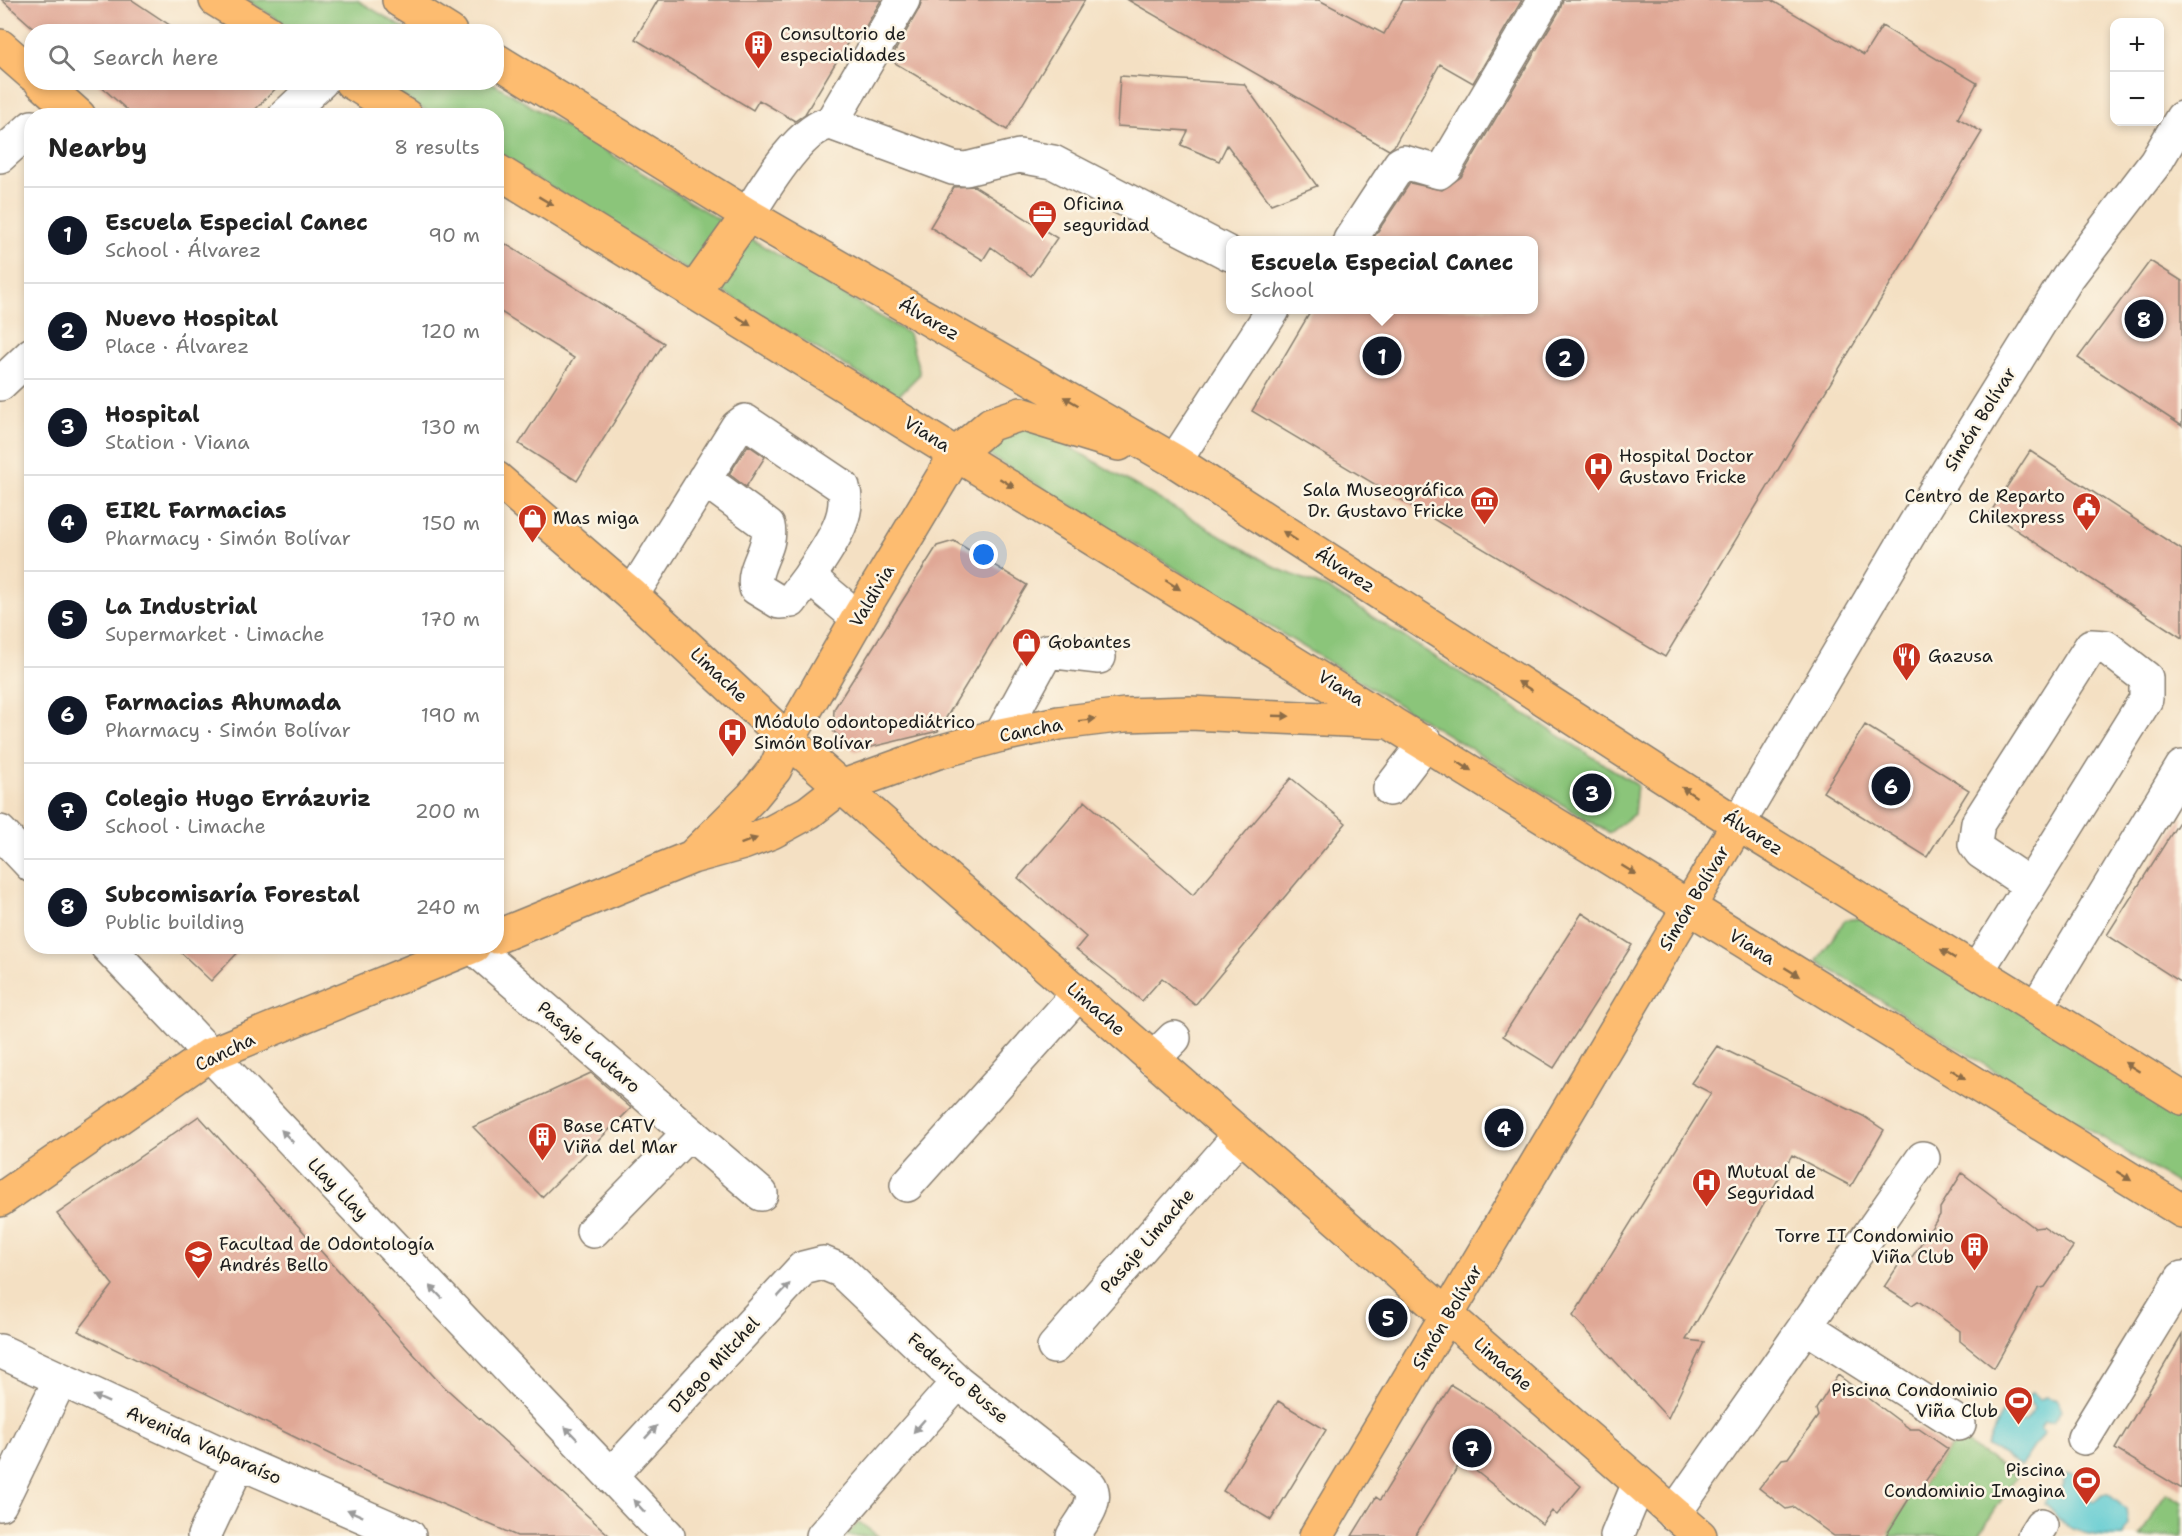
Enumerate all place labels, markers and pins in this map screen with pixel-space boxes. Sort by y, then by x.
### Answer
place label: Consultorio de especialidades [780,22,906,67]
building icon: Consultorio de especialidades [743,28,775,70]
place label: Oficina seguridad [1063,192,1149,237]
office icon: Oficina seguridad [1026,198,1058,240]
pin: 8 [2124,296,2164,342]
pin: 1 [1362,334,1402,378]
pin: 2 [1546,336,1584,380]
place label: Hospital Doctor Gustavo Fricke [1619,444,1754,489]
hospital icon: Hospital Doctor Gustavo Fricke [1582,450,1614,492]
place label: Sala Museográfica Dr. Gustavo Fricke [1303,478,1464,523]
museum icon: Sala Museográfica Dr. Gustavo Fricke [1469,484,1501,526]
place label: Centro de Reparto Chilexpress [1904,484,2065,529]
public building icon: Centro de Reparto Chilexpress [2070,490,2102,532]
shop icon: Mas miga [516,502,548,544]
place label: Mas miga [553,506,639,530]
shop icon: Gobantes [1011,626,1043,668]
place label: Gobantes [1048,630,1131,654]
restaurant icon: Gazusa [1891,640,1923,682]
place label: Gazusa [1928,644,1993,668]
place label: Módulo odontopediátrico Simón Bolívar [754,710,975,755]
hospital icon: Módulo odontopediátrico Simón Bolívar [717,716,749,758]
pin: 6 [1872,764,1910,808]
pin: 3 [1572,770,1612,816]
pin: 4 [1484,1106,1524,1150]
place label: Base CATV Viña del Mar [563,1114,678,1159]
building icon: Base CATV Viña del Mar [526,1120,558,1162]
place label: Mutual de Seguridad [1727,1160,1816,1205]
hospital icon: Mutual de Seguridad [1690,1166,1722,1208]
place label: Torre II Condominio Viña Club [1775,1224,1954,1269]
building icon: Torre II Condominio Viña Club [1959,1230,1991,1272]
place label: Facultad de Odontología Andrés Bello [219,1232,434,1277]
school or university icon: Facultad de Odontología Andrés Bello [182,1238,214,1280]
pin: 5 [1368,1296,1408,1340]
place label: Piscina Condominio Viña Club [1831,1378,1998,1423]
sports icon: Piscina Condominio Viña Club [2003,1384,2035,1426]
pin: 7 [1452,1426,1492,1470]
place label: Piscina Condominio Imagina [1884,1458,2065,1503]
sports icon: Piscina Condominio Imagina [2070,1464,2102,1506]

